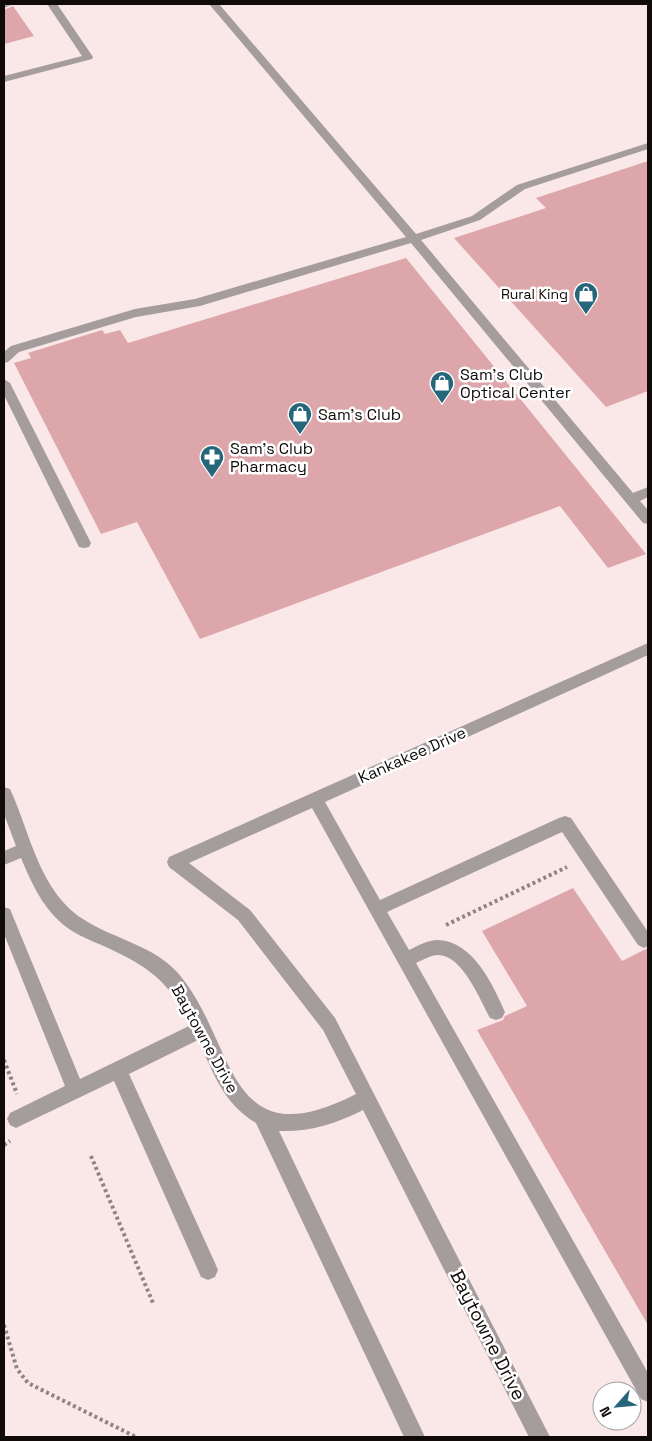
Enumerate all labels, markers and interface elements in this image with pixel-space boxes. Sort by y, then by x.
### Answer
shop icon: Rural King [573,281,599,315]
place label: Rural King [501,285,568,303]
place label: Sam's Club Optical Center [460,364,571,403]
shop icon: Sam's Club Optical Center [429,370,455,404]
shop icon: Sam's Club [287,401,313,435]
place label: Sam's Club [318,404,401,425]
place label: Sam's Club Pharmacy [230,438,313,477]
pharmacy icon: Sam's Club Pharmacy [199,444,225,478]
street label: Kankakee Drive [355,722,469,788]
street label: Baytowne Drive [167,981,243,1097]
street label: Baytowne Drive [444,1265,532,1405]
north arrow [592,1381,642,1431]
text: N [595,1404,616,1420]

